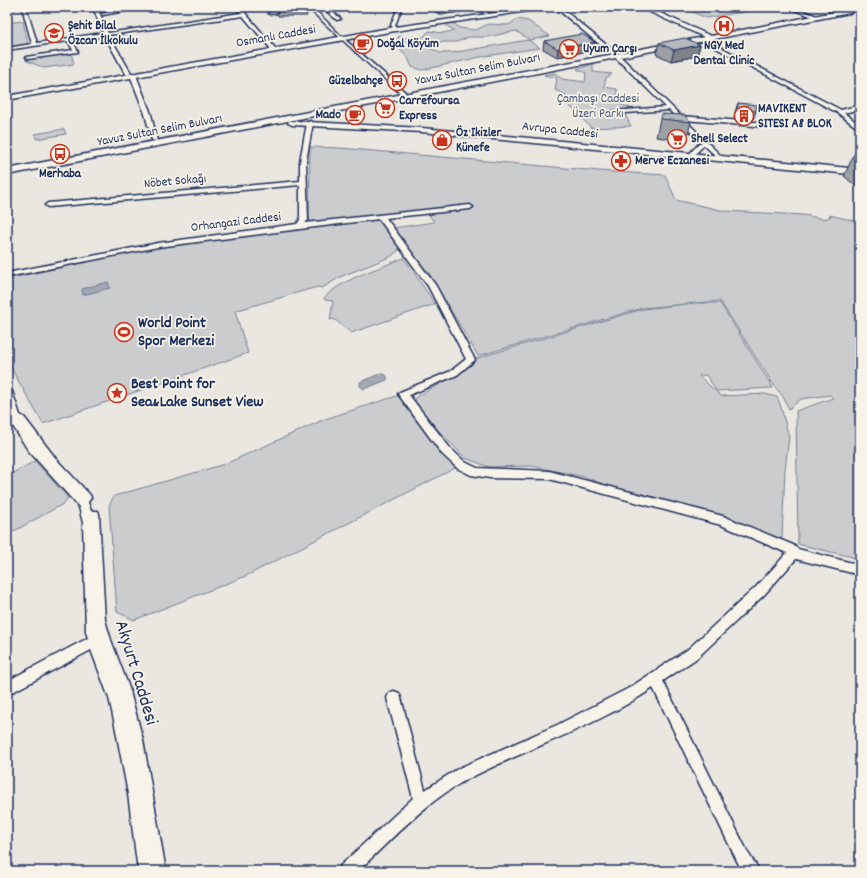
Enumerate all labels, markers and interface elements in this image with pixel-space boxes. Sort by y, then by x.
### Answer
hospital icon: NGY Med Dental Clinic [713,15,735,37]
place label: Şehit Bilal Özcan İlkokulu [68,17,138,51]
street label: Osmanlı Caddesi [235,21,318,53]
school or university icon: Şehit Bilal Özcan İlkokulu [43,22,65,44]
cafe icon: Doğal Köyüm [352,33,374,55]
place label: Doğal Köyüm [377,35,439,54]
place label: NGY Med Dental Clinic [694,37,754,71]
supermarket icon: Uyum Çarşı [558,38,580,60]
place label: Uyum Çarşı [583,40,638,59]
street label: Yavuz Sultan Selim Bulvarı [414,49,542,91]
bus stop icon: Güzelbahçe [386,70,408,92]
place label: Güzelbahçe [328,72,383,91]
park label: Çambaşı Caddesi Üzeri Parkı [557,90,640,124]
place label: Carrefoursa Express [399,92,460,126]
supermarket icon: Carrefoursa Express [374,97,396,119]
place label: MAVIKENT SITESI A8 BLOK [758,100,832,134]
cafe icon: Mado [344,104,366,126]
building icon: MAVIKENT SITESI A8 BLOK [733,105,755,127]
place label: Mado [315,106,341,125]
street label: Yavuz Sultan Selim Bulvarı [96,110,224,152]
street label: Avrupa Caddesi [521,118,600,144]
place label: Öz Ikizler Künefe [456,124,502,158]
supermarket icon: Shell Select [666,128,688,150]
shop icon: Öz Ikizler Künefe [431,129,453,151]
place label: Shell Select [691,130,748,149]
bus stop icon: Merhaba [49,143,71,165]
pharmacy icon: Merve Eczanesi [610,150,632,172]
place label: Merve Eczanesi [635,152,710,171]
place label: Merhaba [39,165,82,184]
street label: Nöbet Sokağı [143,170,207,194]
street label: Orhangazi Caddesi [190,208,283,238]
place label: World Point Spor Merkezi [138,312,214,353]
sports icon: World Point Spor Merkezi [113,321,135,343]
place label: Best Point for Sea&Lake Sunset View [131,373,264,414]
place icon: Best Point for Sea&Lake Sunset View [106,382,128,404]
street label: Akyurt Caddesi [106,617,164,729]

